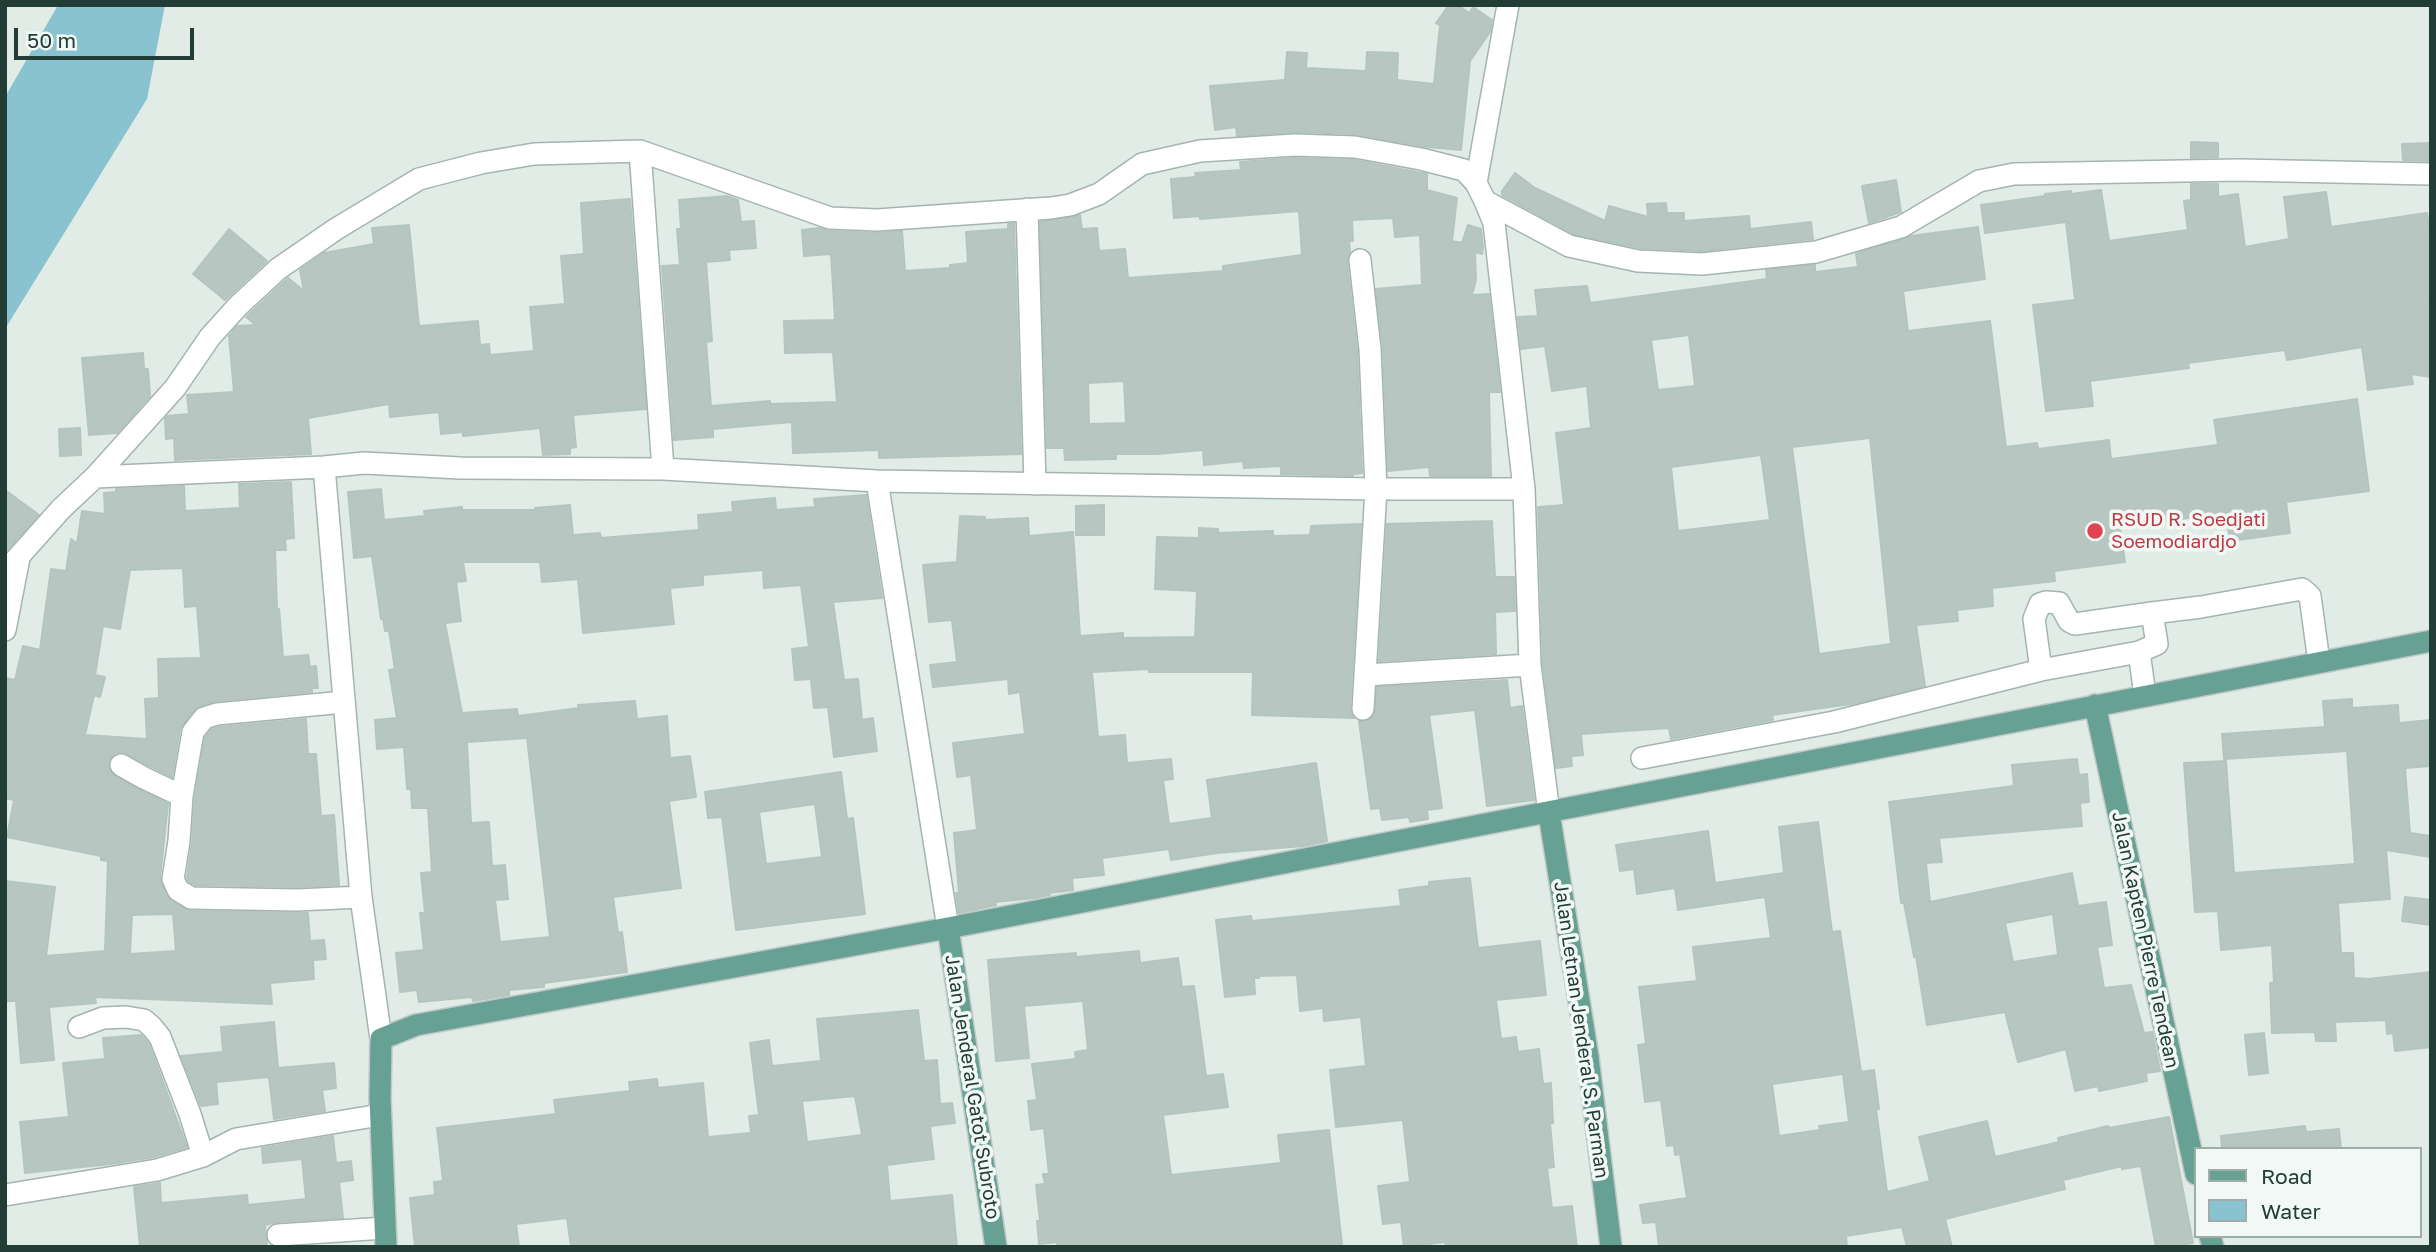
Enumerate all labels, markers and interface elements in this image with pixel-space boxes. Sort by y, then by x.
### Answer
scale bar [18,14,198,58]
text: 50 m [27,27,76,53]
place label: RSUD R. Soedjati Soemodiardjo [2111,509,2266,553]
marker: RSUD R. Soedjati Soemodiardjo [2085,521,2105,541]
street label: Jalan Kapten Pierre Tendean [2107,810,2183,1070]
street label: Jalan Letnan Jenderal S. Parman [1549,880,1613,1180]
street label: Jalan Jenderal Gatot Subroto [940,953,1004,1221]
legend [2194,1147,2422,1238]
text: Road [2261,1163,2312,1189]
text: Water [2261,1198,2321,1224]

